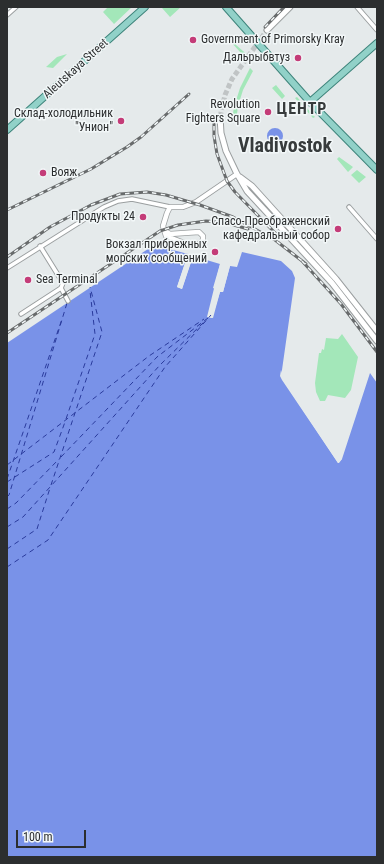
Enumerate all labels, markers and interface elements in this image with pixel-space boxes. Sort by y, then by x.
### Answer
place label: Government of Primorsky Kray [201,33,345,47]
marker: Government of Primorsky Kray [188,35,198,45]
street label: Aleutskaya Street [40,36,112,102]
place label: Дальрыбвтуз [223,51,290,65]
marker: Дальрыбвтуз [293,53,303,63]
place label: Revolution Fighters Square [186,98,260,126]
district label: ЦЕНТР [277,100,327,120]
place label: Склад-холодильник "Унион" [14,107,113,135]
marker: Revolution Fighters Square [263,107,273,117]
marker: Склад-холодильник "Унион" [116,116,126,126]
district label: Vladivostok [238,135,332,159]
place label: Вояж [51,166,77,180]
marker: Вояж [38,168,48,178]
place label: Продукты 24 [71,210,135,224]
marker: Продукты 24 [138,212,148,222]
place label: Спасо-Преображенский кафедральный собор [211,215,330,243]
marker: Спасо-Преображенский кафедральный собор [333,224,343,234]
place label: Вокзал прибрежных морских сообщений [106,238,207,266]
marker: Вокзал прибрежных морских сообщений [210,247,220,257]
place label: Sea Terminal [36,273,97,287]
marker: Sea Terminal [23,275,33,285]
scale bar [18,822,88,848]
text: 100 m [23,830,53,844]

